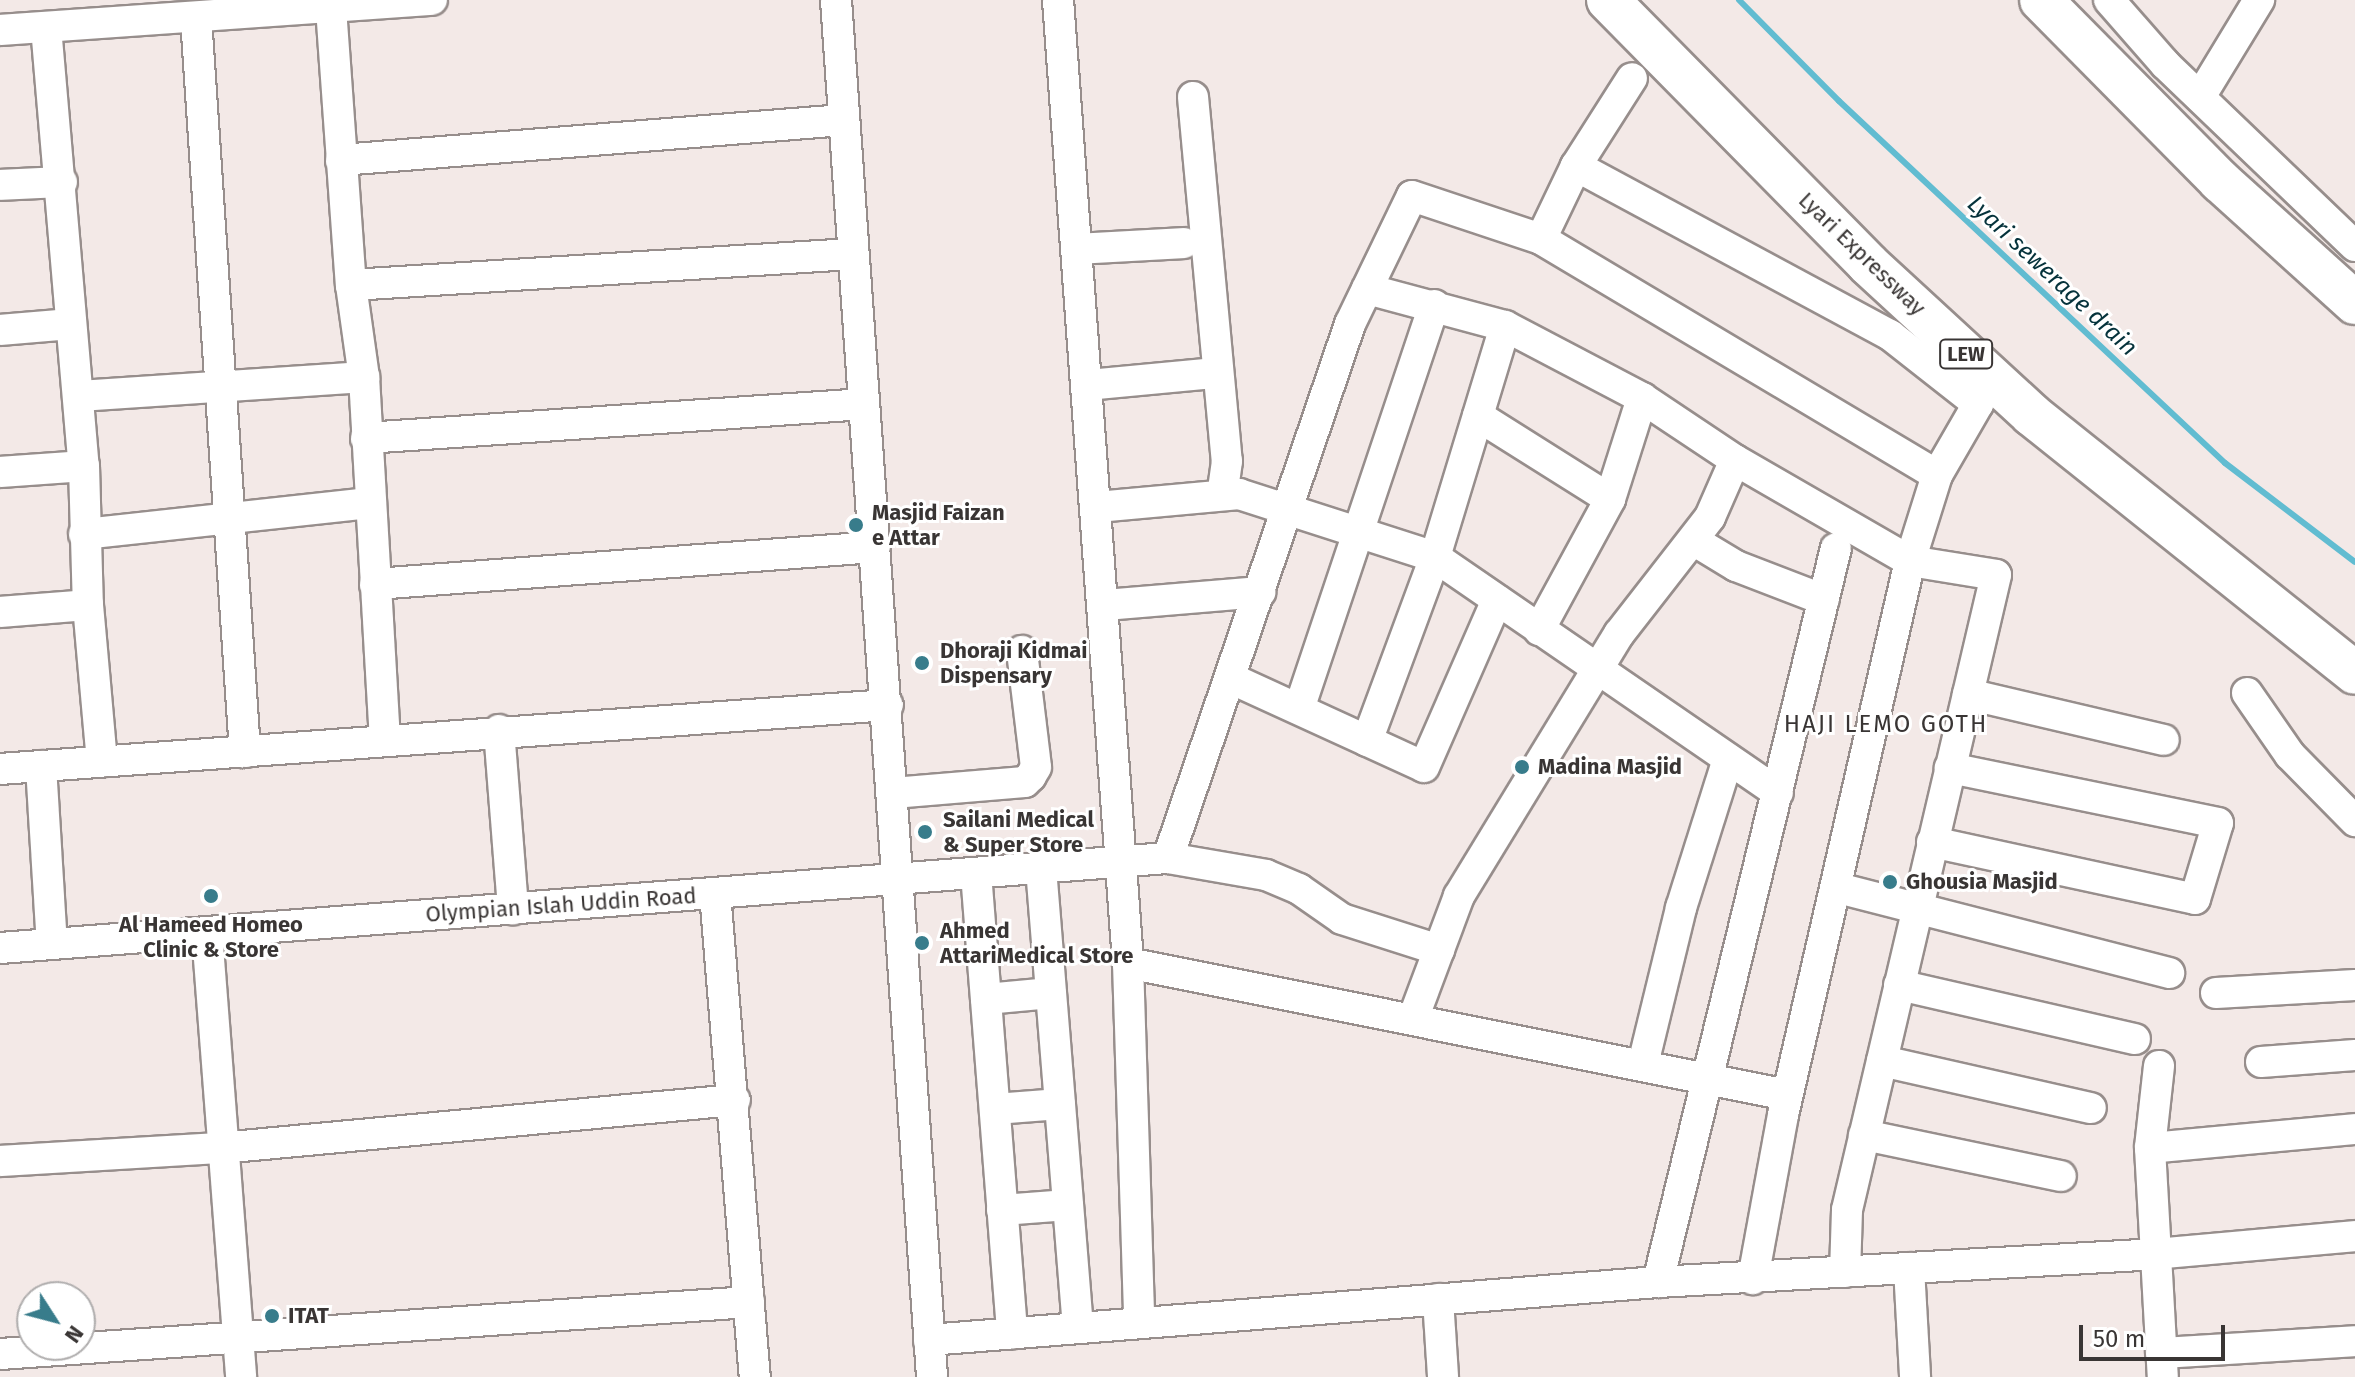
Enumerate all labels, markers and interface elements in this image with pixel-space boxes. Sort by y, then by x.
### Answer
street label: Lyari Expressway [1793,187,1931,321]
water label: Lyari sewerage drain [1961,190,2143,362]
road number: LEW [1938,338,1994,370]
place label: Masjid Faizan e Attar [872,499,1005,550]
marker: Masjid Faizan e Attar [847,516,865,534]
place label: Dhoraji Kidmai Dispensary [940,637,1088,688]
marker: Dhoraji Kidmai Dispensary [911,652,933,674]
district label: HAJI LEMO GOTH [1784,711,1988,739]
place label: Madina Masjid [1538,754,1682,780]
marker: Madina Masjid [1513,758,1531,776]
place label: Sailani Medical & Super Store [943,806,1094,858]
marker: Sailani Medical & Super Store [914,821,936,843]
place label: Ghousia Masjid [1906,869,2058,895]
marker: Ghousia Masjid [1881,873,1899,891]
street label: Olympian Islah Uddin Road [425,882,697,928]
marker: Al Hameed Homeo Clinic & Store [200,885,222,907]
place label: Al Hameed Homeo Clinic & Store [119,911,303,962]
place label: Ahmed AttariMedical Store [940,917,1133,968]
marker: Ahmed AttariMedical Store [911,932,933,954]
north arrow [16,1281,96,1361]
place label: ITAT [288,1303,329,1329]
marker: ITAT [263,1307,281,1325]
scale bar [2083,1309,2229,1359]
text: N [59,1320,89,1348]
text: 50 m [2093,1325,2145,1353]

